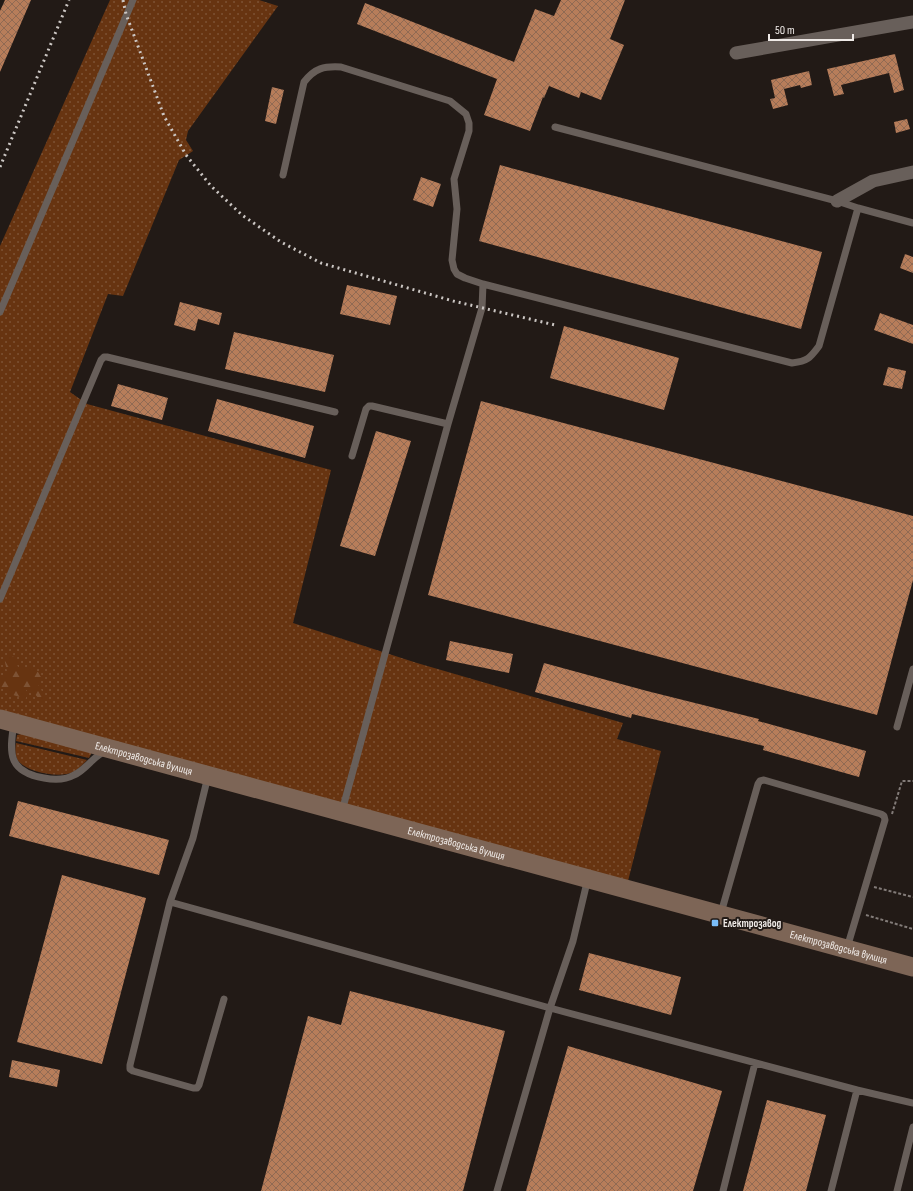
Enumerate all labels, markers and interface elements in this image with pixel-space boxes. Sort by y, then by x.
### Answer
scale bar [769,16,853,42]
text: 50 m [775,23,795,38]
street label: Електрозаводська вулиця [94,739,194,777]
street label: Електрозаводська вулиця [406,824,506,862]
place label: Електрозавод [723,917,782,930]
marker: Електрозавод [710,918,720,928]
street label: Електрозаводська вулиця [789,927,889,966]

